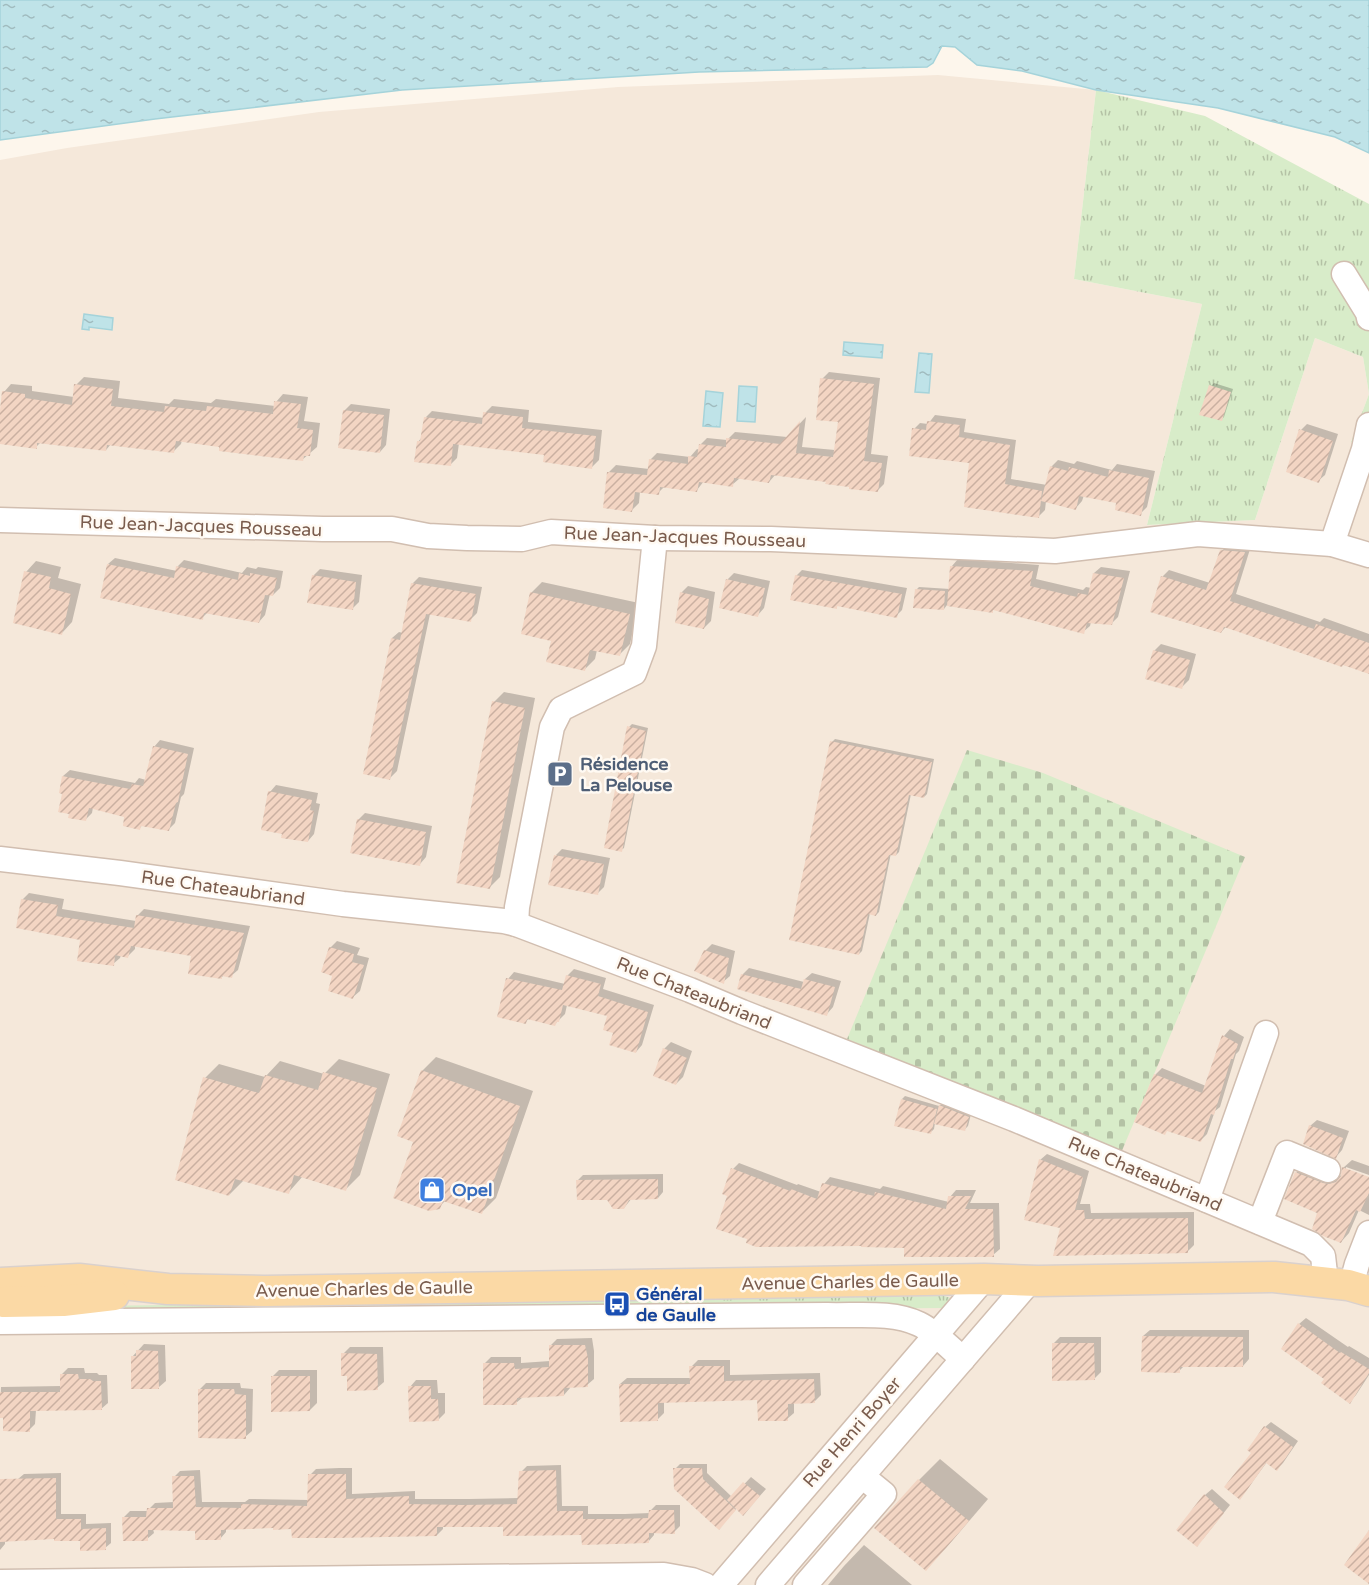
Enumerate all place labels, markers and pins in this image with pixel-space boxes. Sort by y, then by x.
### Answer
place label: Résidence La Pelouse [580,753,672,796]
parking icon: Résidence La Pelouse [545,759,575,789]
shop icon: Opel [417,1175,447,1205]
place label: Opel [452,1179,492,1201]
place label: Général de Gaulle [636,1283,716,1326]
bus stop icon: Général de Gaulle [602,1289,632,1319]

